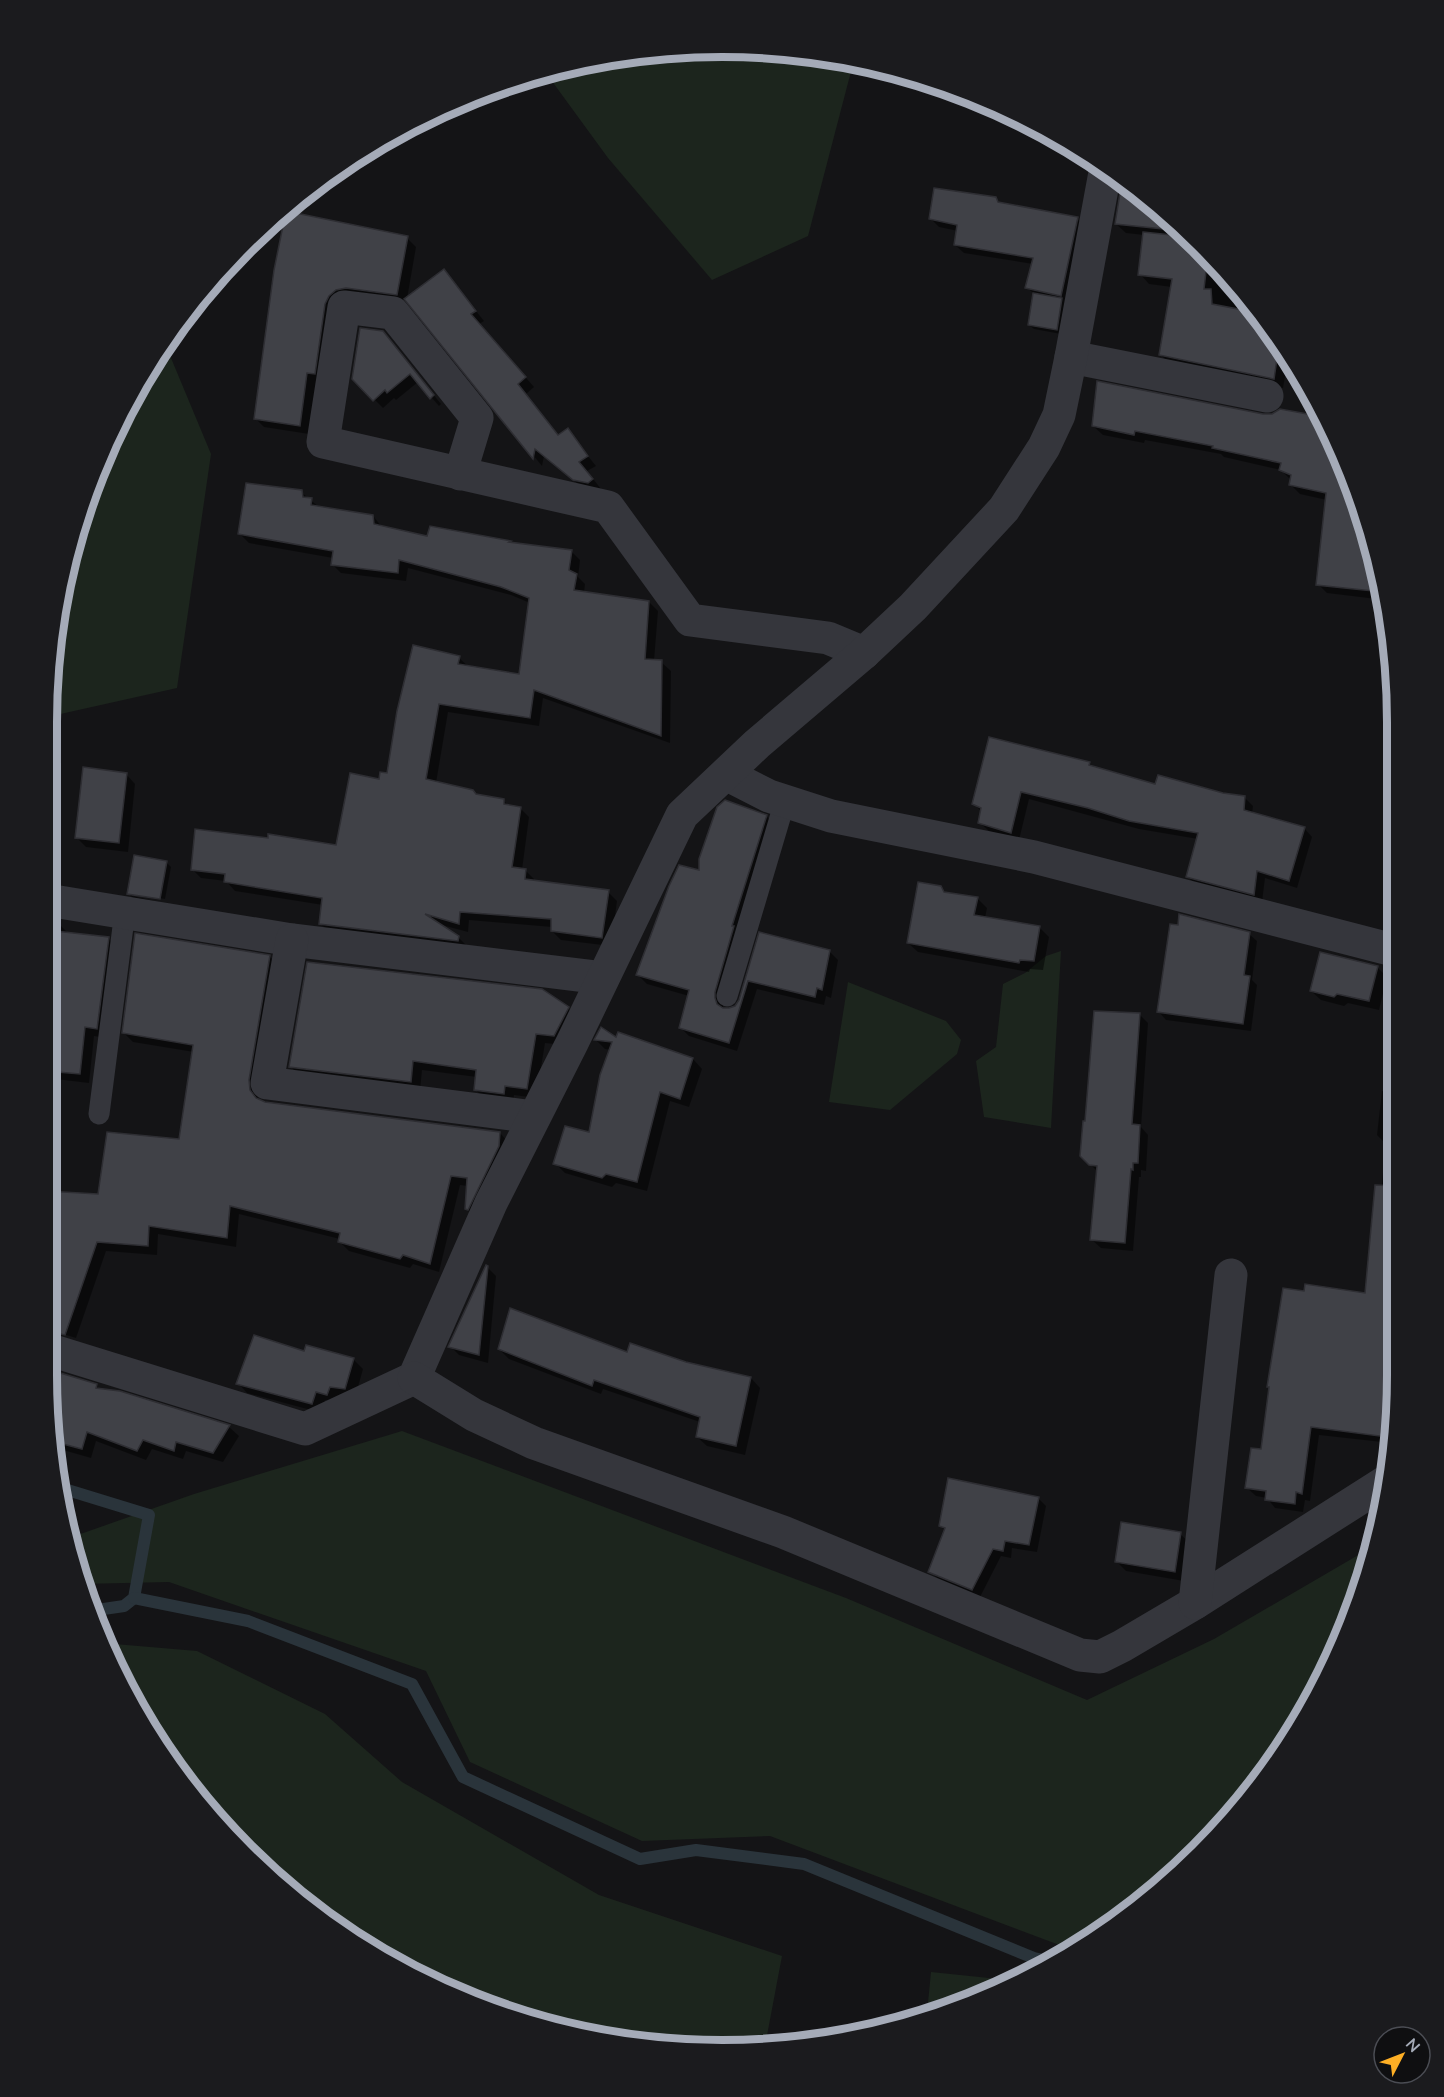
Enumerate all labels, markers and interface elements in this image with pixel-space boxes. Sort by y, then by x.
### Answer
north arrow [1372,2025,1432,2085]
text: N [1402,2034,1425,2056]

